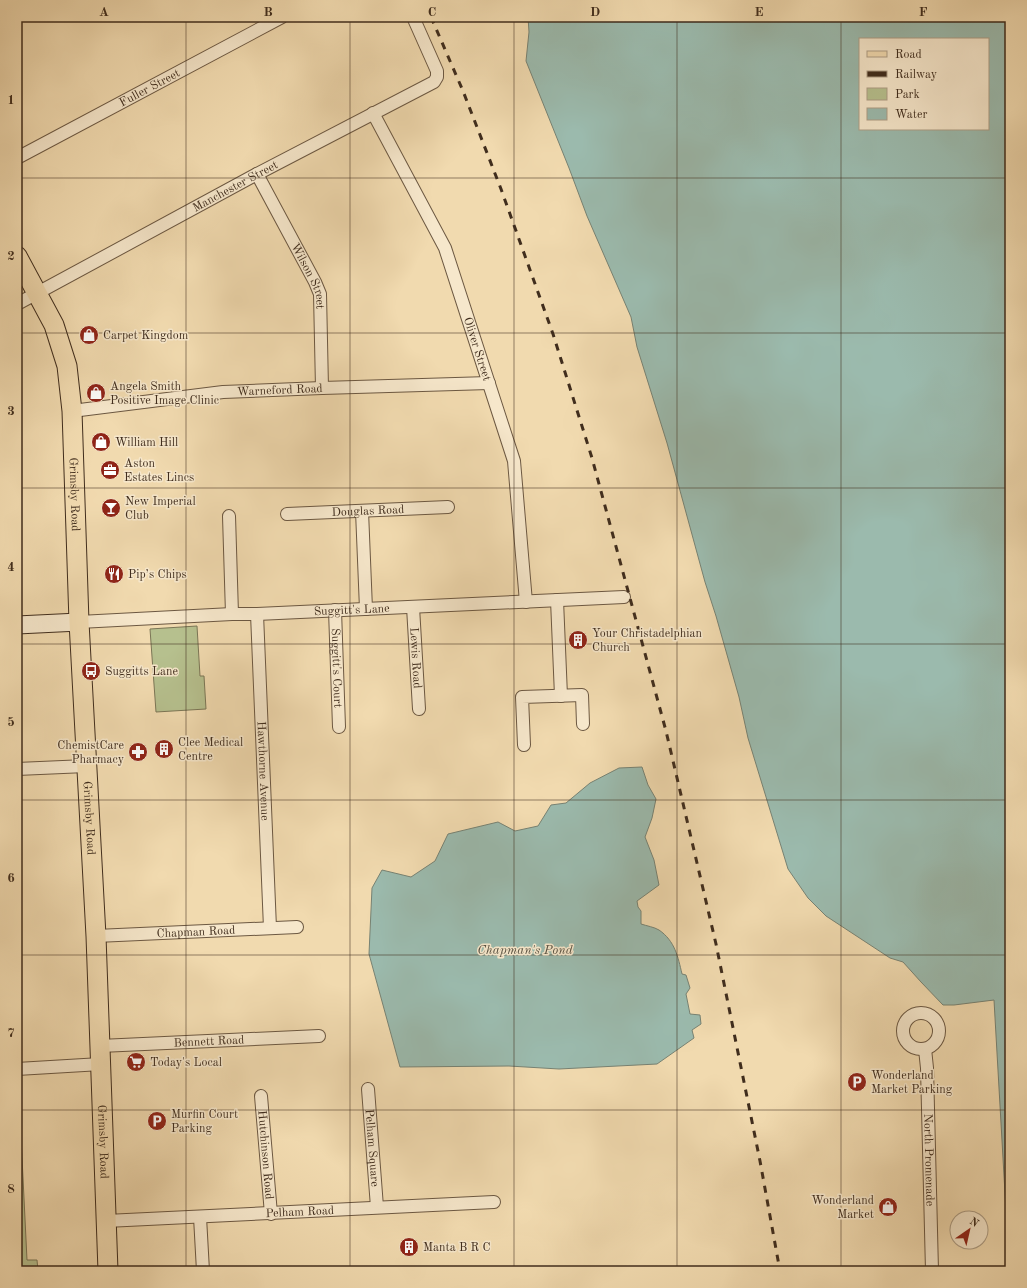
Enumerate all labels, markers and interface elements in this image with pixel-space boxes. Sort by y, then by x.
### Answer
text: A [99,6,109,19]
text: B [263,6,273,19]
text: C [428,6,436,19]
text: D [590,6,600,19]
text: E [755,6,764,19]
text: F [919,6,928,19]
legend [859,38,989,130]
text: Road [895,49,922,61]
street label: Fuller Street [118,67,182,109]
text: Railway [895,69,938,81]
text: Park [895,89,920,101]
text: 1 [7,94,15,107]
text: Water [895,109,928,121]
street label: Manchester Street [191,159,280,215]
street label: Wilson Street [288,241,325,309]
text: 2 [7,250,15,263]
street label: Oliver Street [461,316,493,383]
shop icon: Carpet Kingdom [78,324,100,346]
place label: Carpet Kingdom [103,330,189,342]
place label: Angela Smith Positive Image Clinic [110,381,219,407]
shop icon: Angela Smith Positive Image Clinic [85,382,107,404]
street label: Warneford Road [237,383,323,398]
text: 3 [7,405,15,418]
shop icon: William Hill [90,431,112,453]
place label: William Hill [115,437,178,449]
street label: Grimsby Road [67,457,81,532]
place label: Aston Estates Lincs [124,458,194,484]
office icon: Aston Estates Lincs [99,459,121,481]
place label: New Imperial Club [125,496,196,522]
bar icon: New Imperial Club [100,497,122,519]
street label: Douglas Road [331,504,405,519]
text: 4 [7,561,15,574]
restaurant icon: Pip’s Chips [103,563,125,585]
place label: Pip’s Chips [128,569,187,581]
street label: Suggitt's Lane [314,603,390,618]
street label: Lewis Road [407,627,423,689]
street label: Suggitt's Court [329,628,343,708]
place label: Your Christadelphian Church [592,628,703,654]
building icon: Your Christadelphian Church [567,629,589,651]
bus stop icon: Suggitts Lane [80,660,102,682]
place label: Suggitts Lane [105,666,178,678]
text: 5 [7,716,15,729]
street label: Hawthorne Avenue [254,721,271,821]
place label: Clee Medical Centre [178,737,243,763]
building icon: Clee Medical Centre [153,738,175,760]
place label: ChemistCare Pharmacy [57,740,125,766]
pharmacy icon: ChemistCare Pharmacy [127,741,149,763]
street label: Grimsby Road [81,781,97,855]
text: 6 [7,872,15,885]
street label: Chapman Road [156,925,236,940]
water label: Chapman's Pond [477,944,573,957]
text: 7 [7,1027,15,1040]
street label: Bennett Road [173,1034,245,1050]
supermarket icon: Today's Local [125,1051,147,1073]
place label: Today's Local [150,1057,222,1069]
place label: Wonderland Market Parking [871,1070,953,1096]
parking icon: Wonderland Market Parking [846,1071,868,1093]
street label: Grimsby Road [95,1104,110,1179]
place label: Murfin Court Parking [171,1109,238,1135]
street label: Pelham Square [363,1109,380,1188]
parking icon: Murfin Court Parking [146,1110,168,1132]
street label: Hutchinson Road [255,1110,275,1200]
street label: North Promenade [921,1113,935,1207]
text: 8 [7,1183,15,1196]
place label: Wonderland Market [811,1195,874,1221]
shop icon: Wonderland Market [877,1196,899,1218]
street label: Pelham Road [265,1205,334,1220]
north arrow [949,1210,989,1250]
text: N [967,1216,981,1230]
building icon: Manta B R C [398,1236,420,1258]
place label: Manta B R C [423,1242,491,1254]

